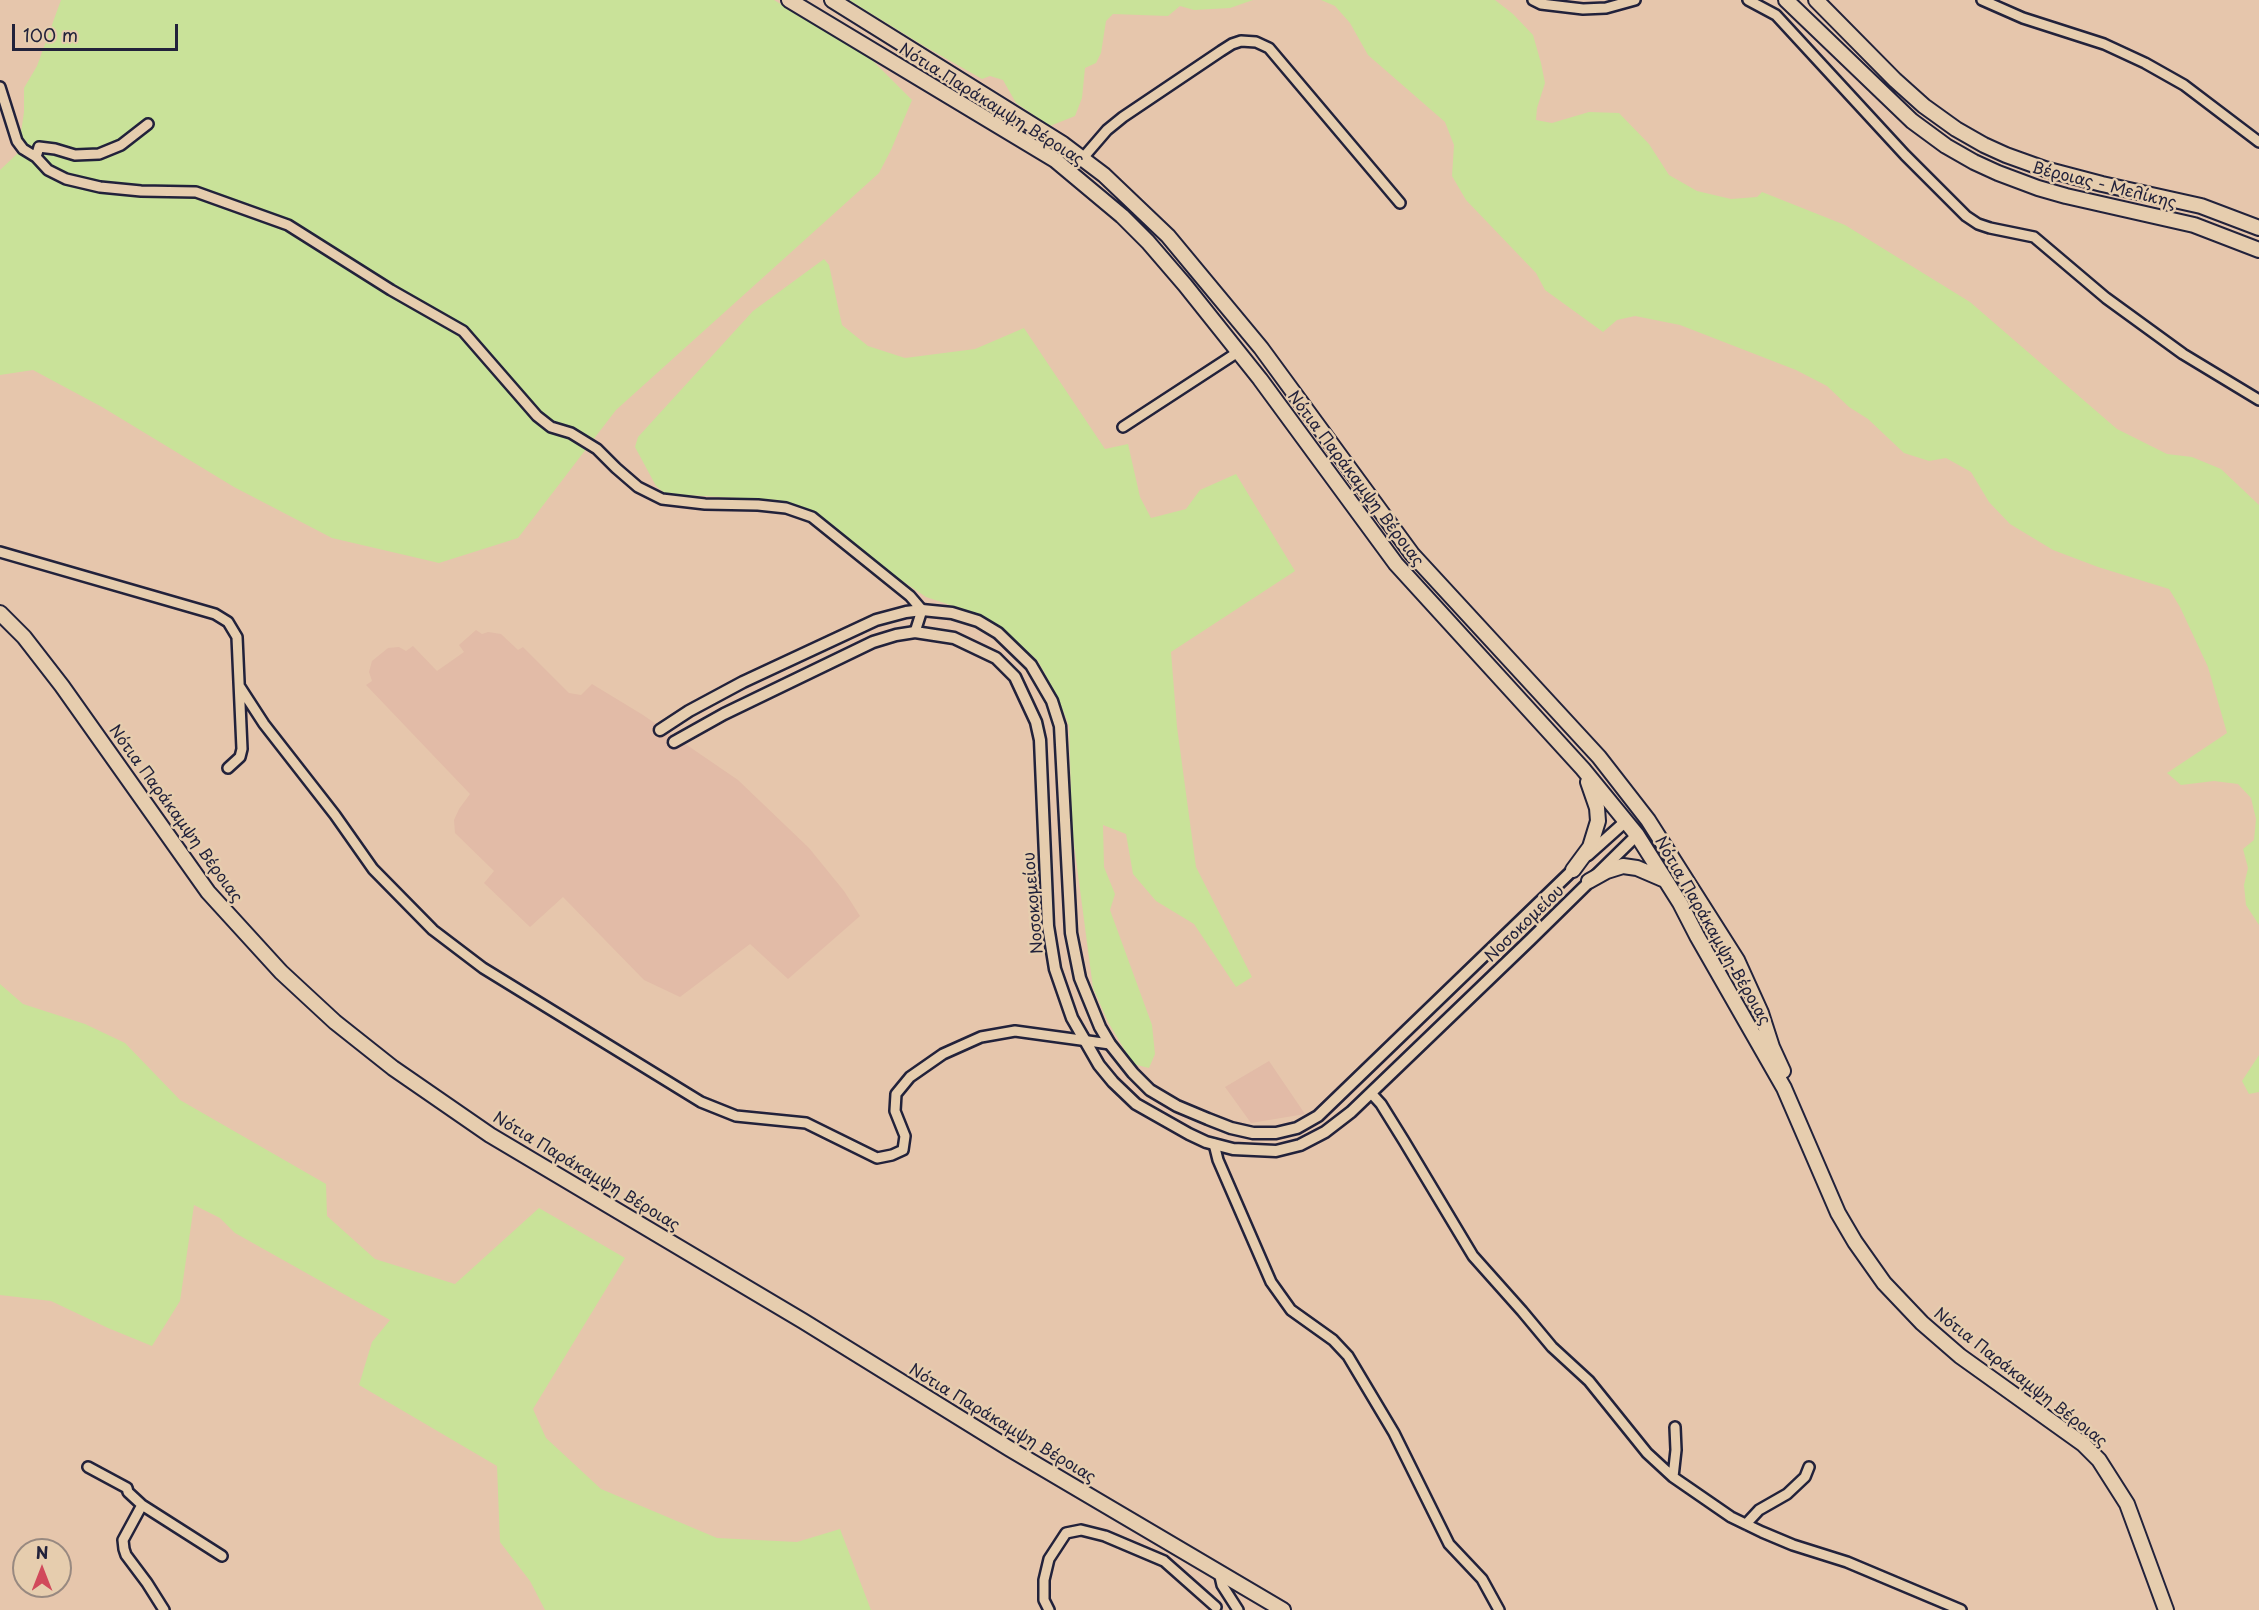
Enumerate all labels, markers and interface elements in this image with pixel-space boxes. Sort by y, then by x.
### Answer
scale bar [15,12,182,50]
text: 100 m [23,21,78,48]
street label: Νότια Παράκαμψη Βέροιας [895,40,1087,170]
street label: Βέροιας - Μελίκης [2030,159,2178,213]
street label: Νότια Παράκαμψη Βέροιας [1283,388,1427,570]
street label: Νότια Παράκαμψη Βέροιας [104,722,246,906]
street label: Νότια Παράκαμψη Βέροιας [1650,833,1774,1029]
street label: Νοσοκομείου [1020,851,1048,955]
street label: Νοσοκομείου [1482,882,1568,966]
street label: Νότια Παράκαμψη Βέροιας [489,1109,683,1235]
street label: Νότια Παράκαμψη Βέροιας [1930,1304,2110,1452]
street label: Νότια Παράκαμψη Βέροιας [905,1361,1099,1487]
north arrow [12,1538,72,1598]
text: N [36,1540,48,1564]

